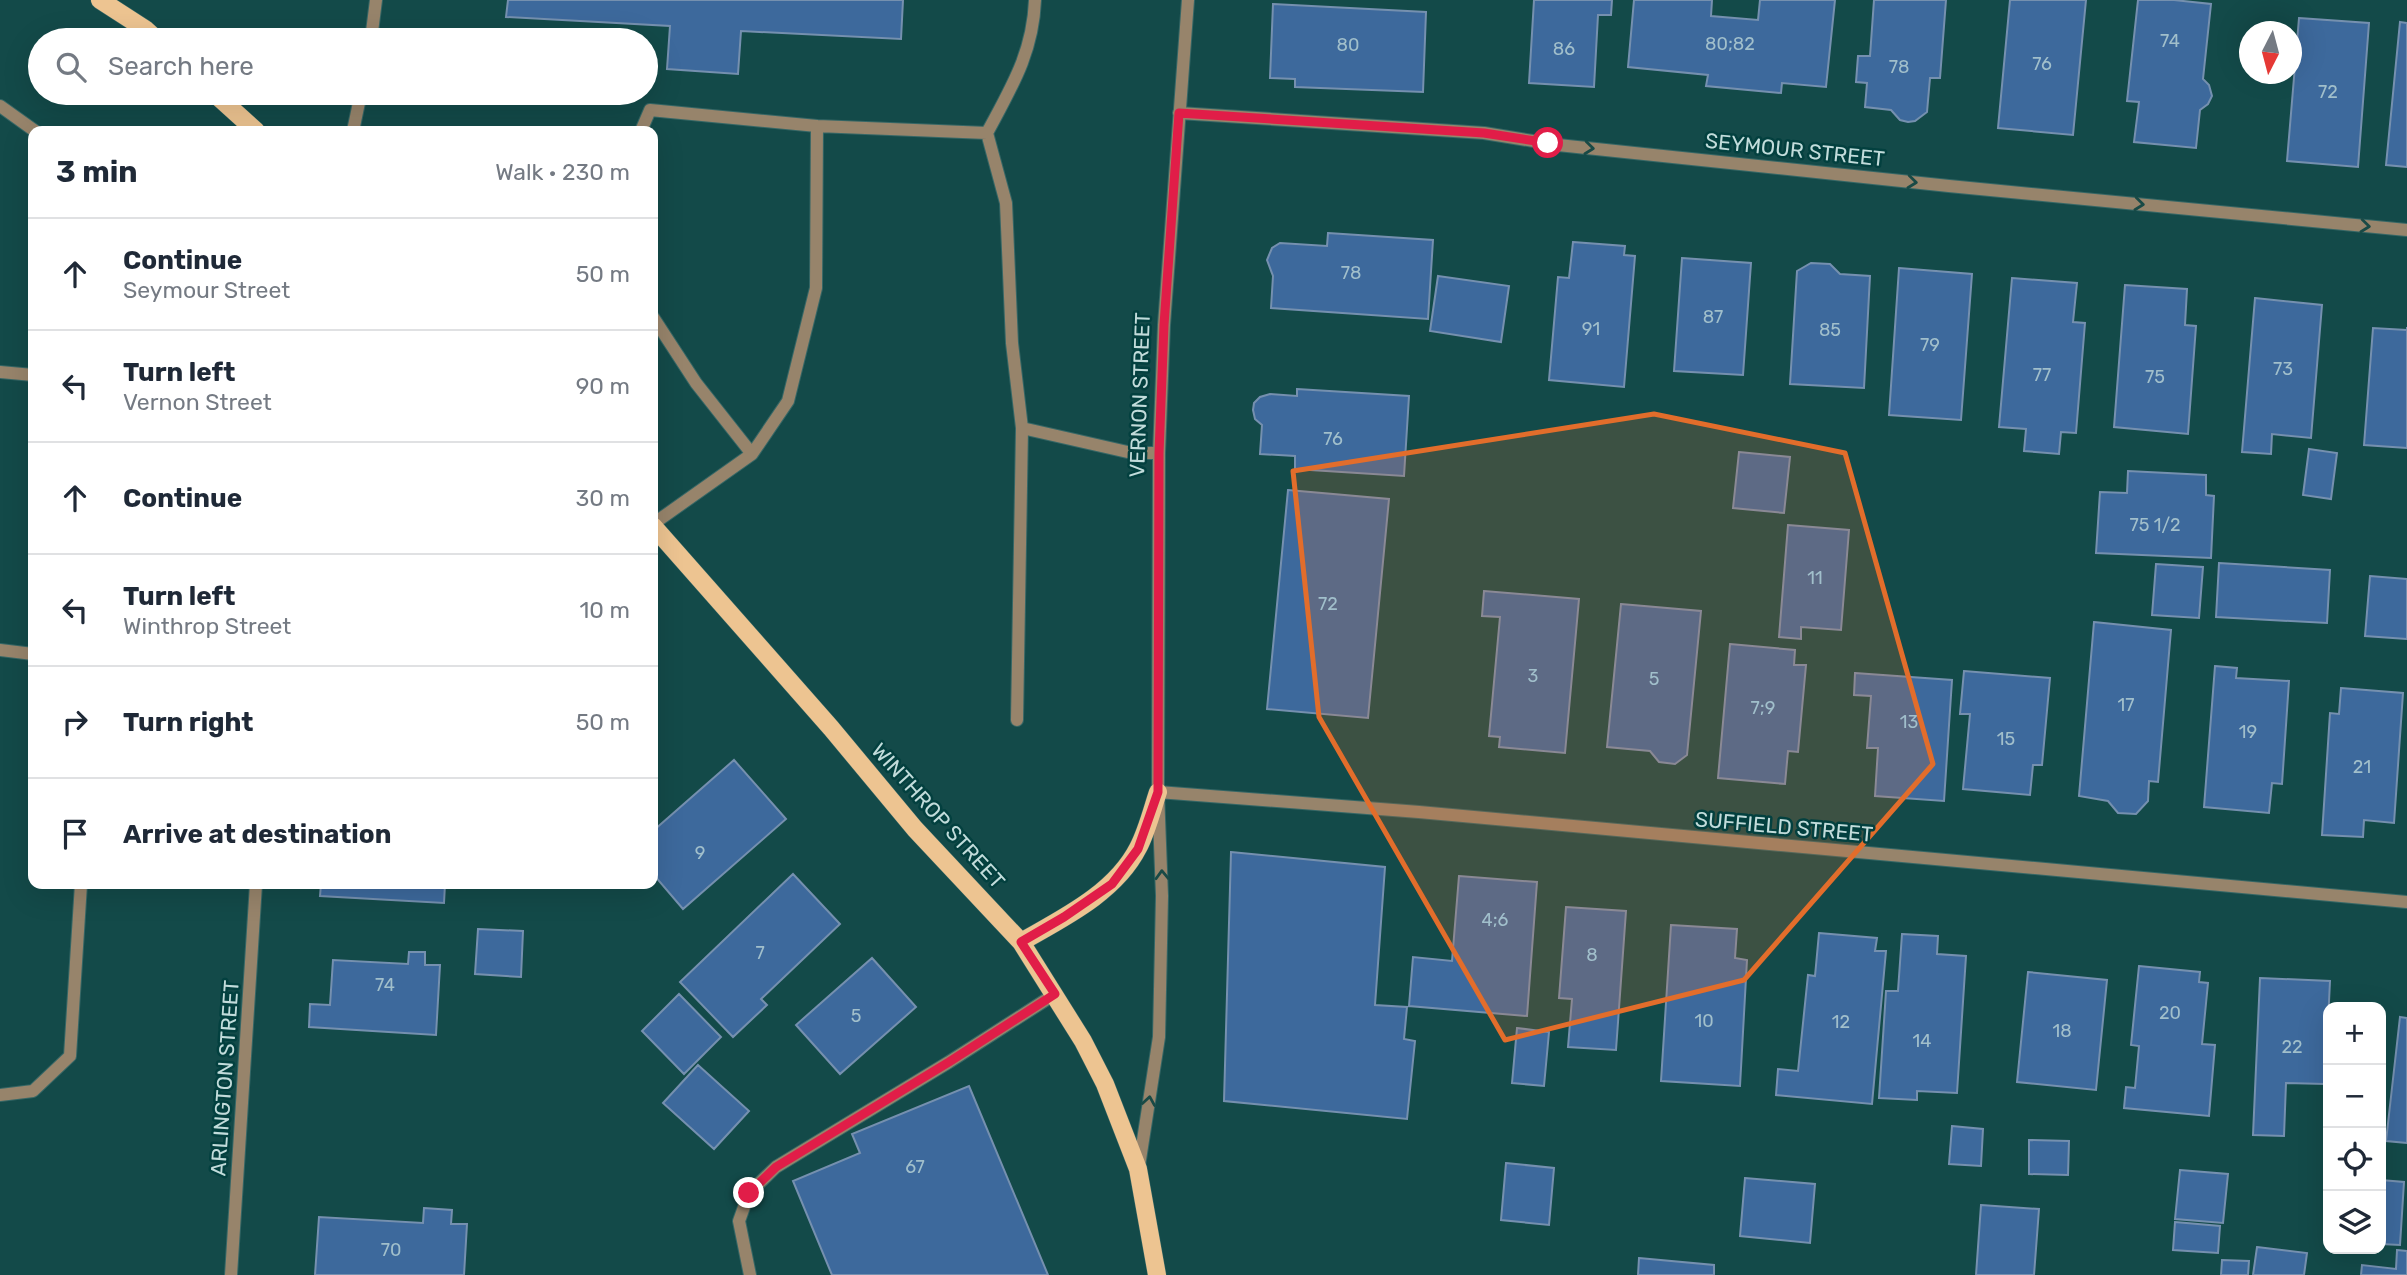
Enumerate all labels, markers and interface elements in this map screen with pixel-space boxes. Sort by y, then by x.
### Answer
north arrow [2239,21,2302,84]
search box [28,28,658,105]
house number: 74 [2160,30,2180,52]
house number: 80;82 [1705,33,1755,55]
house number: 80 [1337,34,1359,56]
house number: 86 [1553,38,1575,60]
icon: search [52,48,90,86]
text: Search here [108,51,254,82]
house number: 76 [2032,53,2052,75]
house number: 78 [1889,56,1909,78]
house number: 72 [2318,81,2338,103]
route start [1532,127,1563,158]
street label: SEYMOUR STREET [1704,128,1886,171]
one-way arrow [1583,140,1594,155]
text: 3 min [56,154,138,190]
text: Walk · 230 m [495,158,630,186]
one-way arrow [1907,174,1918,189]
one-way arrow [2134,196,2145,211]
one-way arrow [2360,218,2371,233]
text: Continue [123,245,242,276]
icon: ahead [56,255,94,293]
text: 50 m [576,260,630,288]
house number: 78 [1341,262,1361,284]
text: Seymour Street [123,276,290,304]
house number: 87 [1703,306,1723,328]
street label: VERNON STREET [1124,312,1155,478]
house number: 91 [1582,318,1600,340]
house number: 85 [1819,319,1841,341]
house number: 79 [1920,334,1940,356]
text: Turn left [123,357,235,388]
house number: 73 [2273,358,2293,380]
house number: 77 [2033,364,2051,386]
house number: 75 [2145,366,2165,388]
icon: left [56,367,94,405]
text: 90 m [576,372,630,400]
text: Vernon Street [123,388,272,416]
house number: 76 [1323,428,1343,450]
icon: ahead [56,479,94,517]
text: Continue [123,483,242,514]
text: 30 m [575,484,630,512]
house number: 75 1/2 [2129,514,2181,536]
house number: 11 [1807,567,1823,589]
text: Turn left [123,581,235,612]
icon: left [56,591,94,629]
house number: 72 [1318,593,1338,615]
text: 10 m [579,596,630,624]
text: Winthrop Street [123,612,291,640]
house number: 3 [1528,665,1538,687]
house number: 5 [1649,668,1659,690]
house number: 17 [2118,694,2134,716]
house number: 7;9 [1751,697,1775,719]
icon: right [56,703,94,741]
text: Turn right [123,707,253,738]
text: 50 m [576,708,630,736]
house number: 13 [1900,711,1918,733]
house number: 19 [2239,721,2257,743]
house number: 15 [1997,728,2015,750]
street label: WINTHROP STREET [867,738,1010,893]
house number: 21 [2353,756,2371,778]
street label: SUFFIELD STREET [1694,806,1874,847]
icon: arrive [56,815,94,853]
text: Arrive at destination [123,819,391,850]
house number: 9 [695,842,705,864]
one-way arrow [1154,869,1169,880]
house number: 4;6 [1482,909,1509,931]
house number: 7 [755,942,765,964]
house number: 8 [1586,944,1598,966]
house number: 74 [375,974,395,996]
street label: ARLINGTON STREET [205,979,244,1177]
house number: 20 [2159,1002,2181,1024]
map controls [2323,1002,2386,1254]
button: + [2323,1002,2386,1065]
house number: 5 [851,1005,861,1027]
house number: 10 [1694,1010,1714,1032]
house number: 12 [1832,1011,1850,1033]
house number: 18 [2052,1020,2072,1042]
house number: 14 [1913,1030,1931,1052]
house number: 22 [2281,1036,2303,1058]
button: − [2323,1065,2386,1128]
one-way arrow [1141,1095,1156,1107]
button: locate [2323,1128,2386,1191]
house number: 67 [905,1156,925,1178]
route end [733,1177,764,1208]
button: layers [2323,1191,2386,1254]
house number: 70 [381,1239,401,1261]

